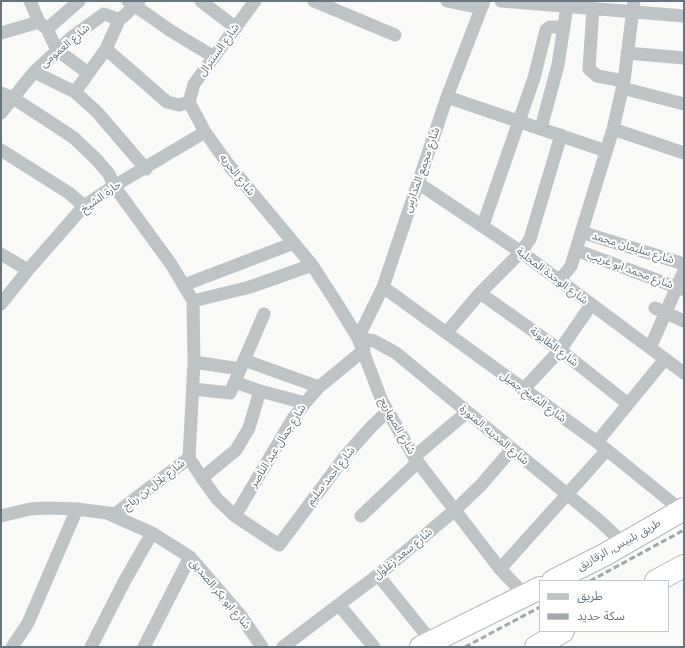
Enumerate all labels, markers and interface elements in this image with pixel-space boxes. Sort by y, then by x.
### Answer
street label: شارع العمومى [37,21,93,71]
street label: شارع السنترال [196,21,242,79]
street label: شارع مجمع المدارس [401,126,443,214]
street label: شارع الحريه [217,151,257,199]
street label: حارة الشيخ [78,178,124,216]
street label: شارع سليمان محمد [590,229,676,267]
street label: شارع الوحدة المحلية [514,245,590,307]
street label: شارع محمد ابو غريب [585,248,675,292]
street label: شارع الطابونة [527,325,581,369]
street label: شارع الشيخ جميل [497,369,569,425]
street label: شارع الصهاريج [376,395,418,457]
street label: شارع جمال عبد الناصر [247,402,309,490]
street label: شارع المدينه المنورة [457,402,531,468]
street label: شارع احمد سليم [304,444,358,508]
street label: شارع بلال بن رباح [120,457,188,513]
street label: طريق بلبيس, الزقازيق [575,516,663,574]
street label: شارع سعد زغلول [371,526,435,582]
street label: شارع ابو بكر الصديق [187,556,253,632]
legend [539,580,669,632]
text: طريق [577,587,603,604]
text: سكة حديد [577,607,625,624]

